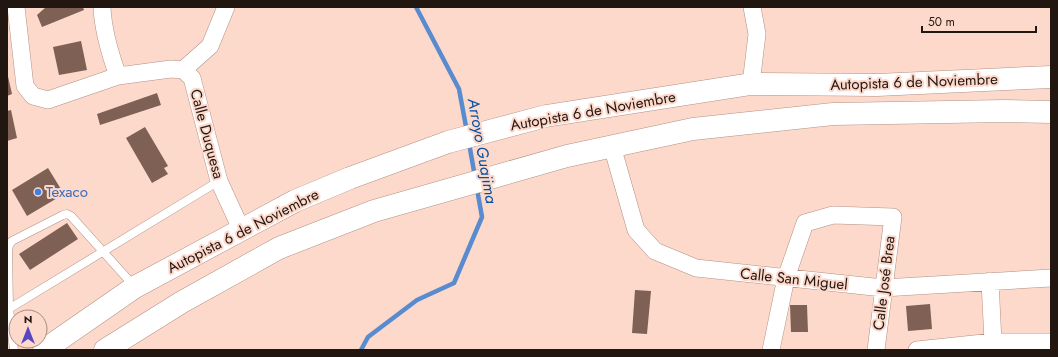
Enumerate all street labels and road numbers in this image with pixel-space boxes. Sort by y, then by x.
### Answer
street label: Autopista 6 de Noviembre [830,68,998,96]
street label: Autopista 6 de Noviembre [509,86,678,136]
street label: Calle Duquesa [184,87,230,181]
street label: Autopista 6 de Noviembre [163,183,323,279]
street label: Calle José Brea [867,235,901,331]
street label: Calle San Miguel [739,262,849,296]

